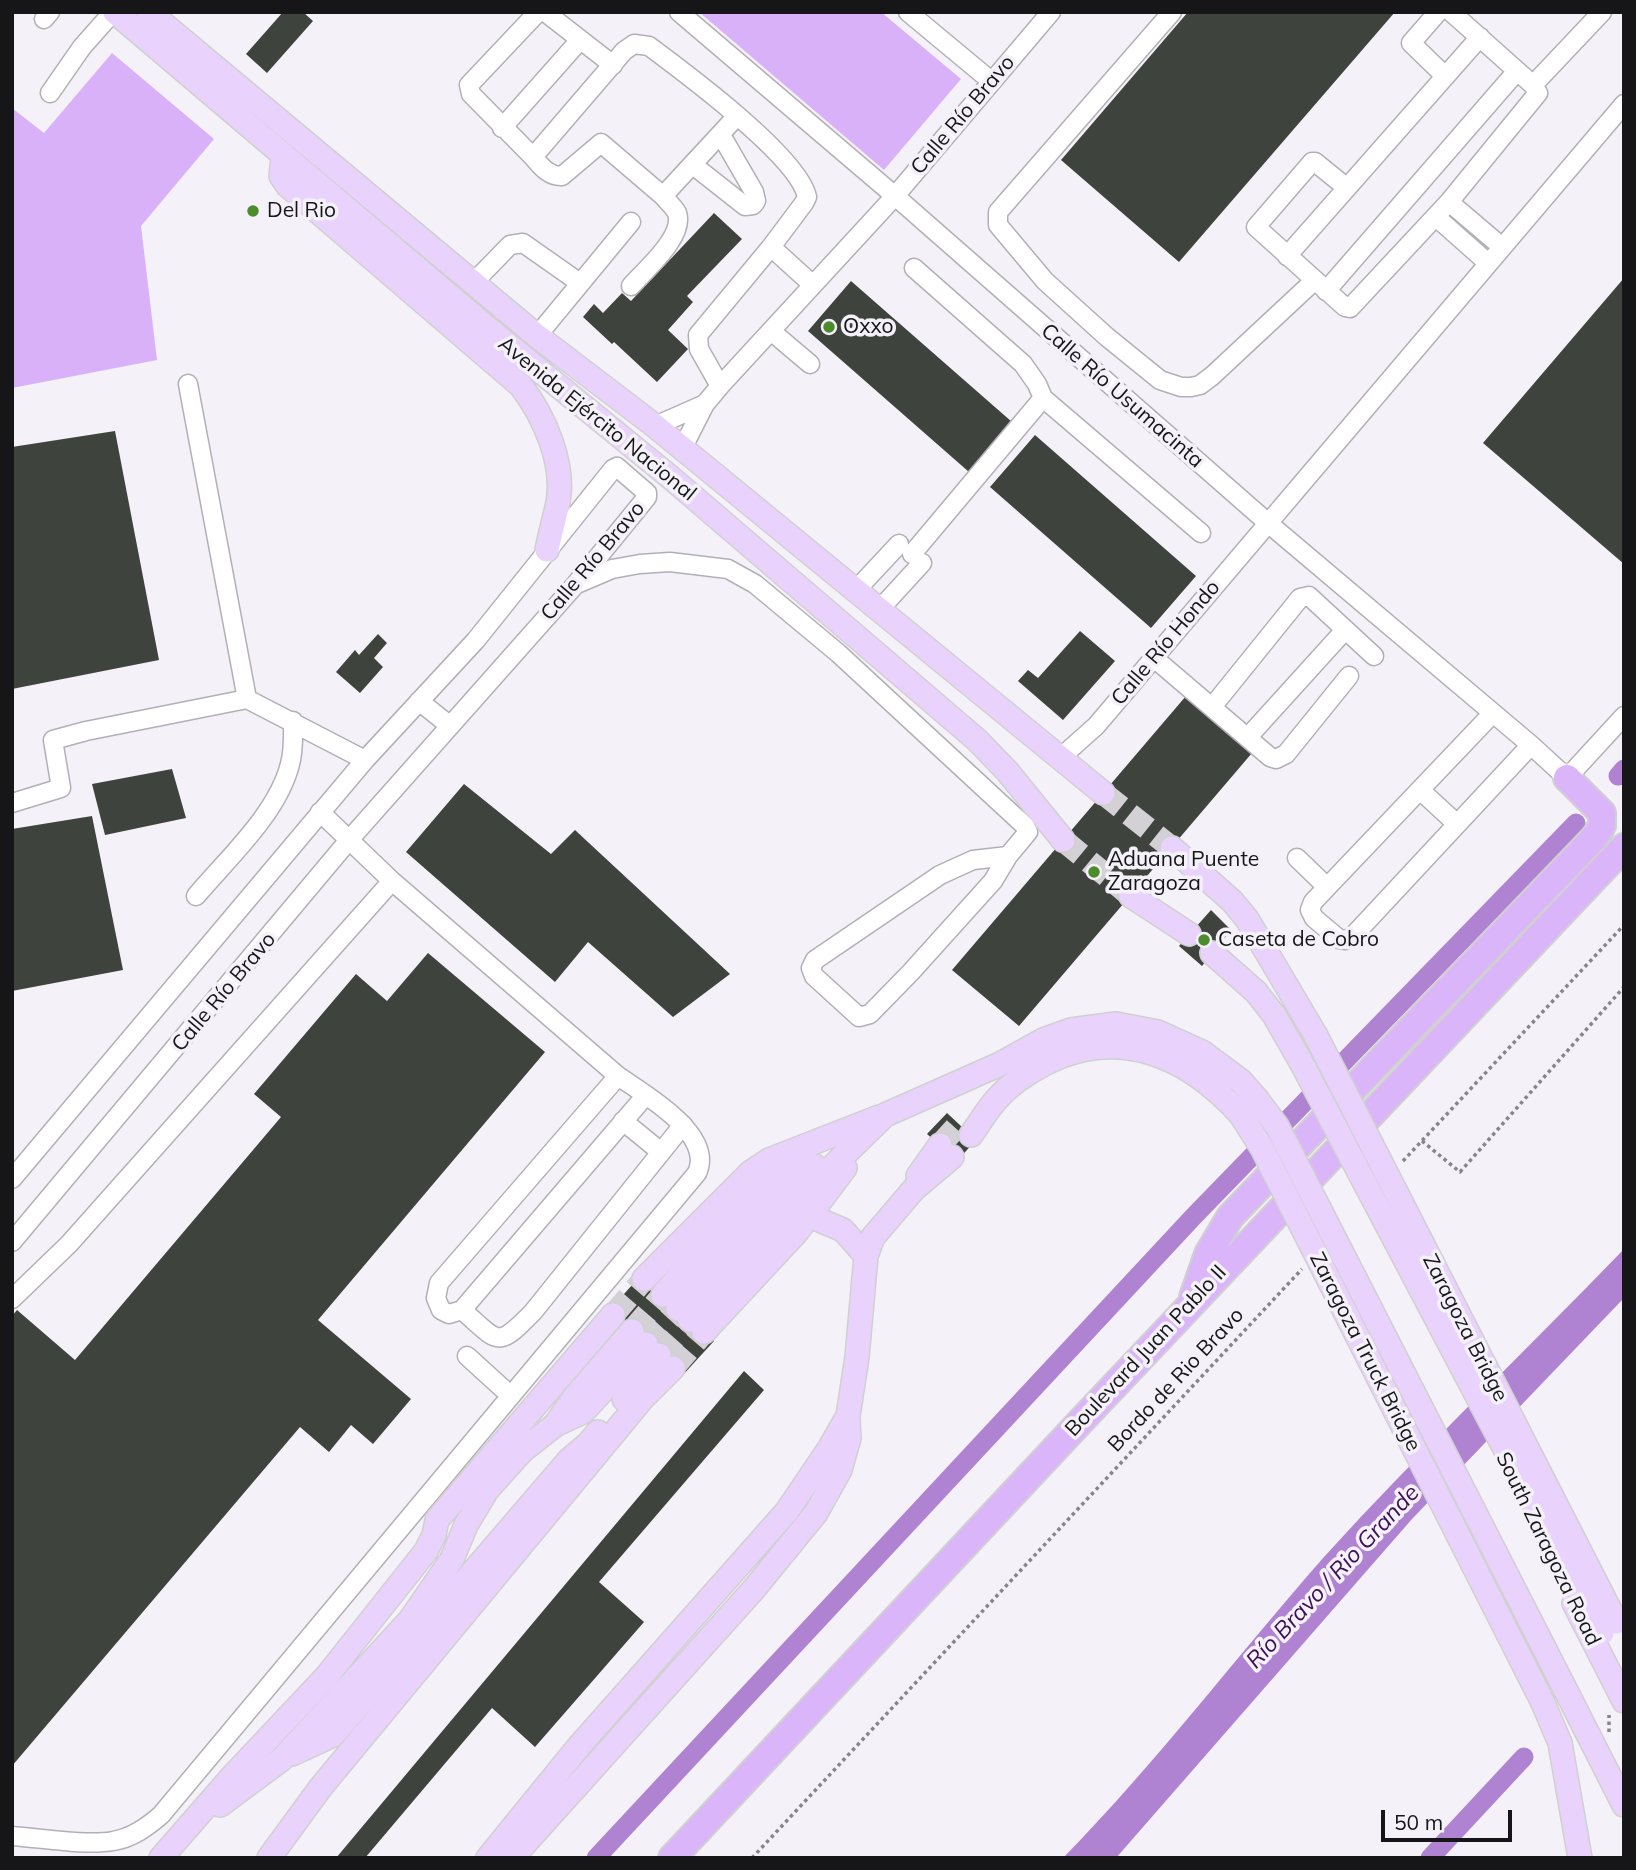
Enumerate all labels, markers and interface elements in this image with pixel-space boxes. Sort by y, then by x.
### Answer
street label: Calle Río Bravo [906,50,1020,180]
place label: Del Rio [267,198,336,224]
marker: Del Rio [245,203,261,219]
place label: Oxxo [843,314,893,340]
marker: Oxxo [821,319,837,335]
street label: Calle Río Usumacinta [1036,319,1208,473]
street label: Avenida Ejército Nacional [493,331,701,507]
street label: Calle Río Bravo [536,496,650,626]
street label: Calle Río Hondo [1106,575,1226,711]
place label: Aduana Puente Zaragoza [1108,847,1259,897]
marker: Aduana Puente Zaragoza [1086,864,1102,880]
street label: Calle Río Bravo [167,927,281,1057]
place label: Caseta de Cobro [1218,927,1379,953]
marker: Caseta de Cobro [1196,932,1212,948]
street label: Zaragoza Truck Bridge [1304,1248,1426,1456]
street label: Zaragoza Bridge [1417,1250,1513,1406]
street label: Boulevard Juan Pablo II [1060,1260,1232,1442]
street label: Bordo de Rio Bravo [1103,1303,1249,1457]
street label: South Zaragoza Road [1490,1448,1606,1650]
water label: Río Bravo / Rio Grande [1241,1479,1425,1675]
scale bar [1384,1797,1515,1841]
text: 50 m [1394,1809,1443,1835]

